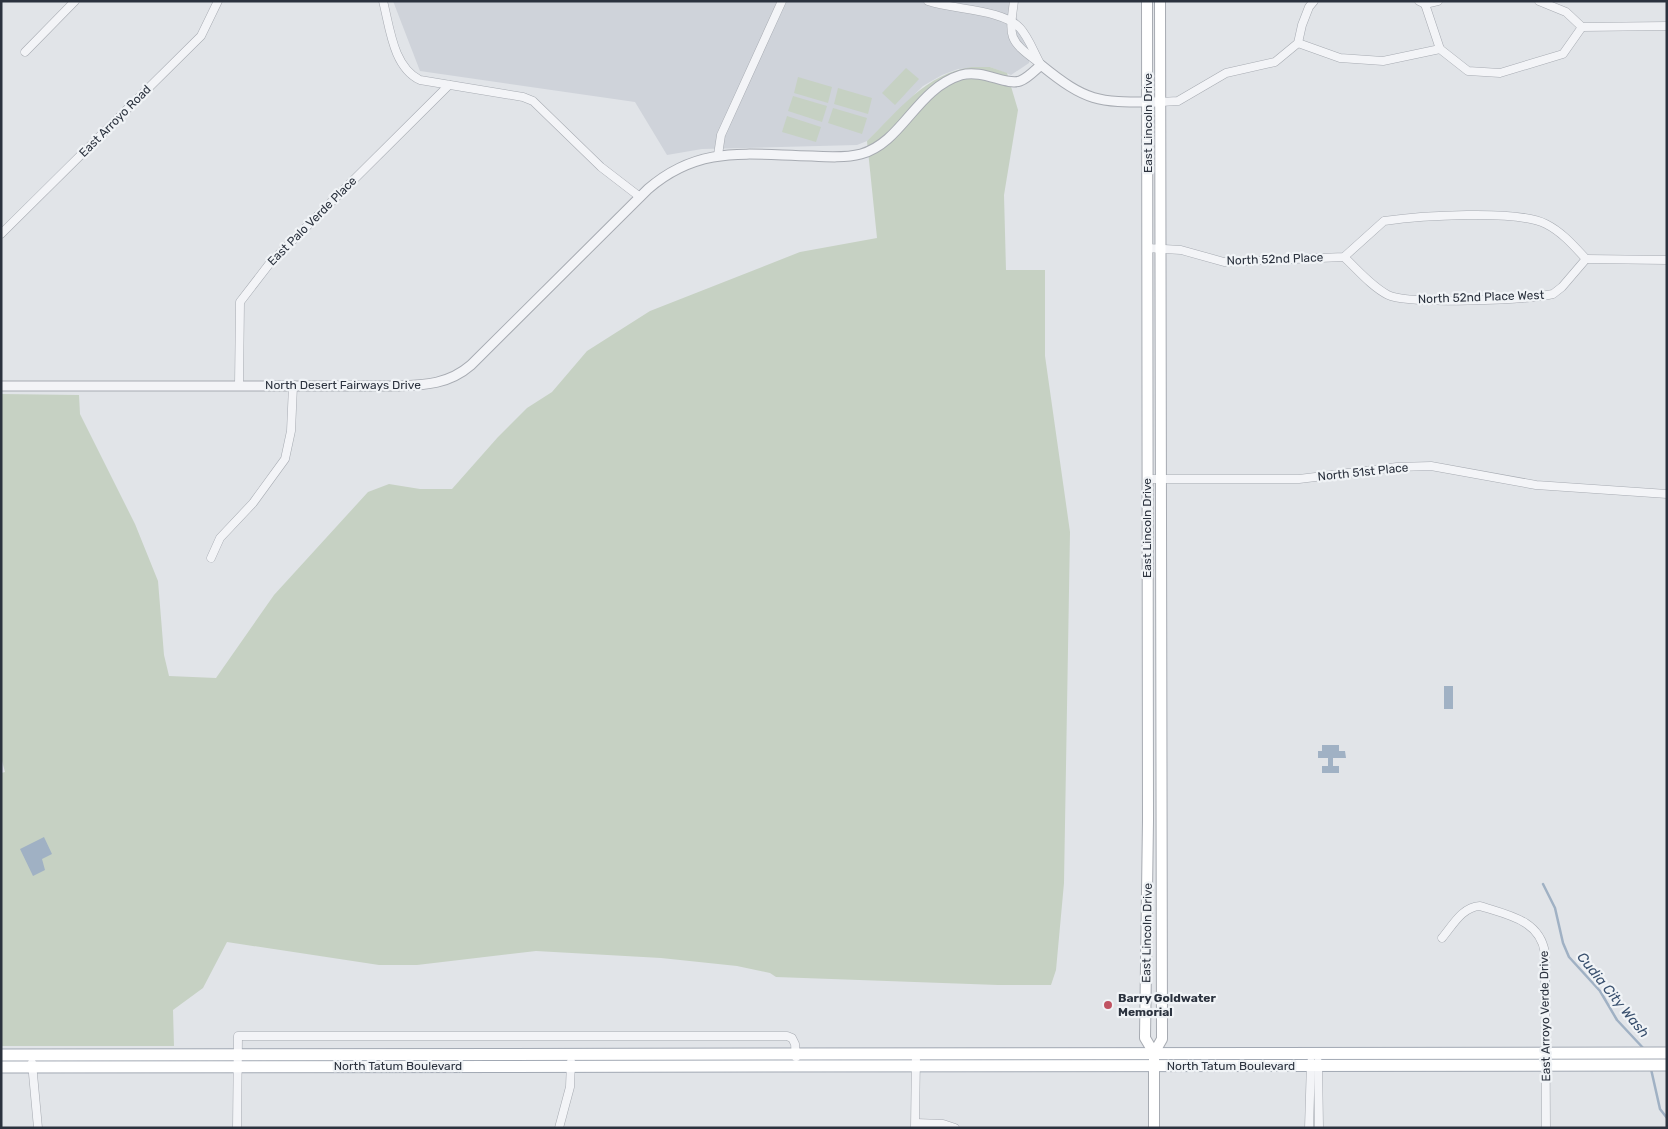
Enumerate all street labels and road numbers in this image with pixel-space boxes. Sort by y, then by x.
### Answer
street label: East Lincoln Drive [1141,73,1155,173]
street label: East Arroyo Road [76,82,154,160]
street label: East Palo Verde Place [265,173,360,268]
street label: North 52nd Place [1226,250,1324,268]
street label: North 52nd Place West [1418,288,1545,306]
street label: North Desert Fairways Drive [265,378,421,392]
street label: North 51st Place [1317,460,1409,484]
street label: East Lincoln Drive [1140,478,1154,578]
street label: East Lincoln Drive [1139,883,1155,983]
street label: East Arroyo Verde Drive [1537,950,1553,1082]
street label: North Tatum Boulevard [334,1059,462,1073]
street label: North Tatum Boulevard [1167,1059,1295,1073]

